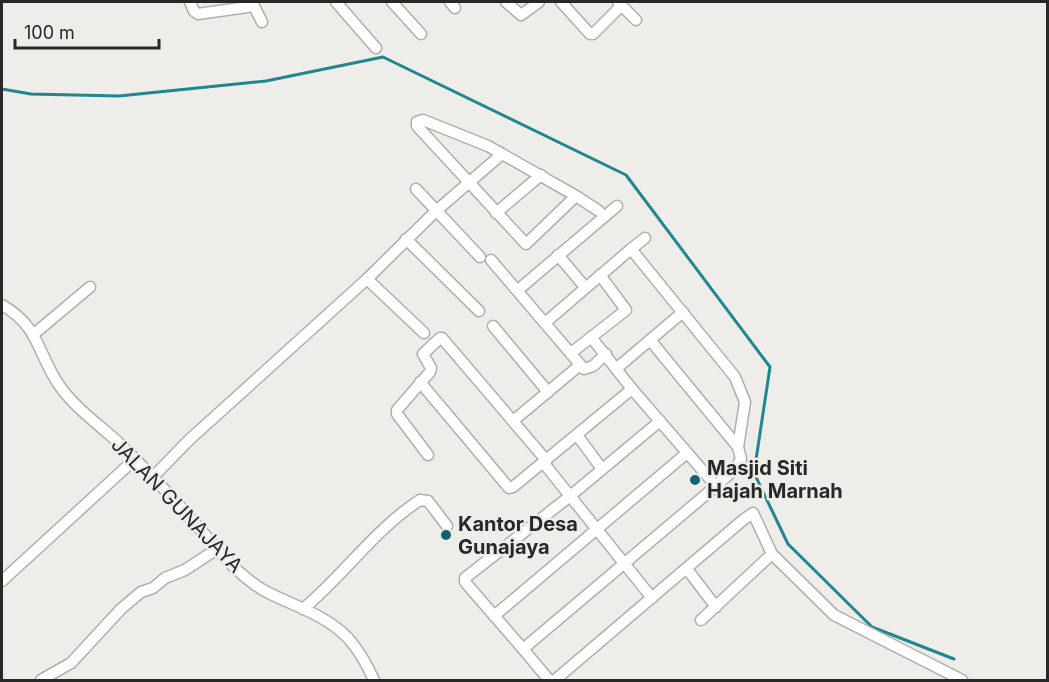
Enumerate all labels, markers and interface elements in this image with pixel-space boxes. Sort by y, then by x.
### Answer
scale bar [15,12,159,50]
text: 100 m [24,22,75,43]
street label: JALAN GUNAJAYA [106,432,248,578]
place label: Masjid Siti Hajah Marnah [707,456,843,503]
marker: Masjid Siti Hajah Marnah [688,473,702,487]
place label: Kantor Desa Gunajaya [458,512,578,559]
marker: Kantor Desa Gunajaya [439,528,453,542]

